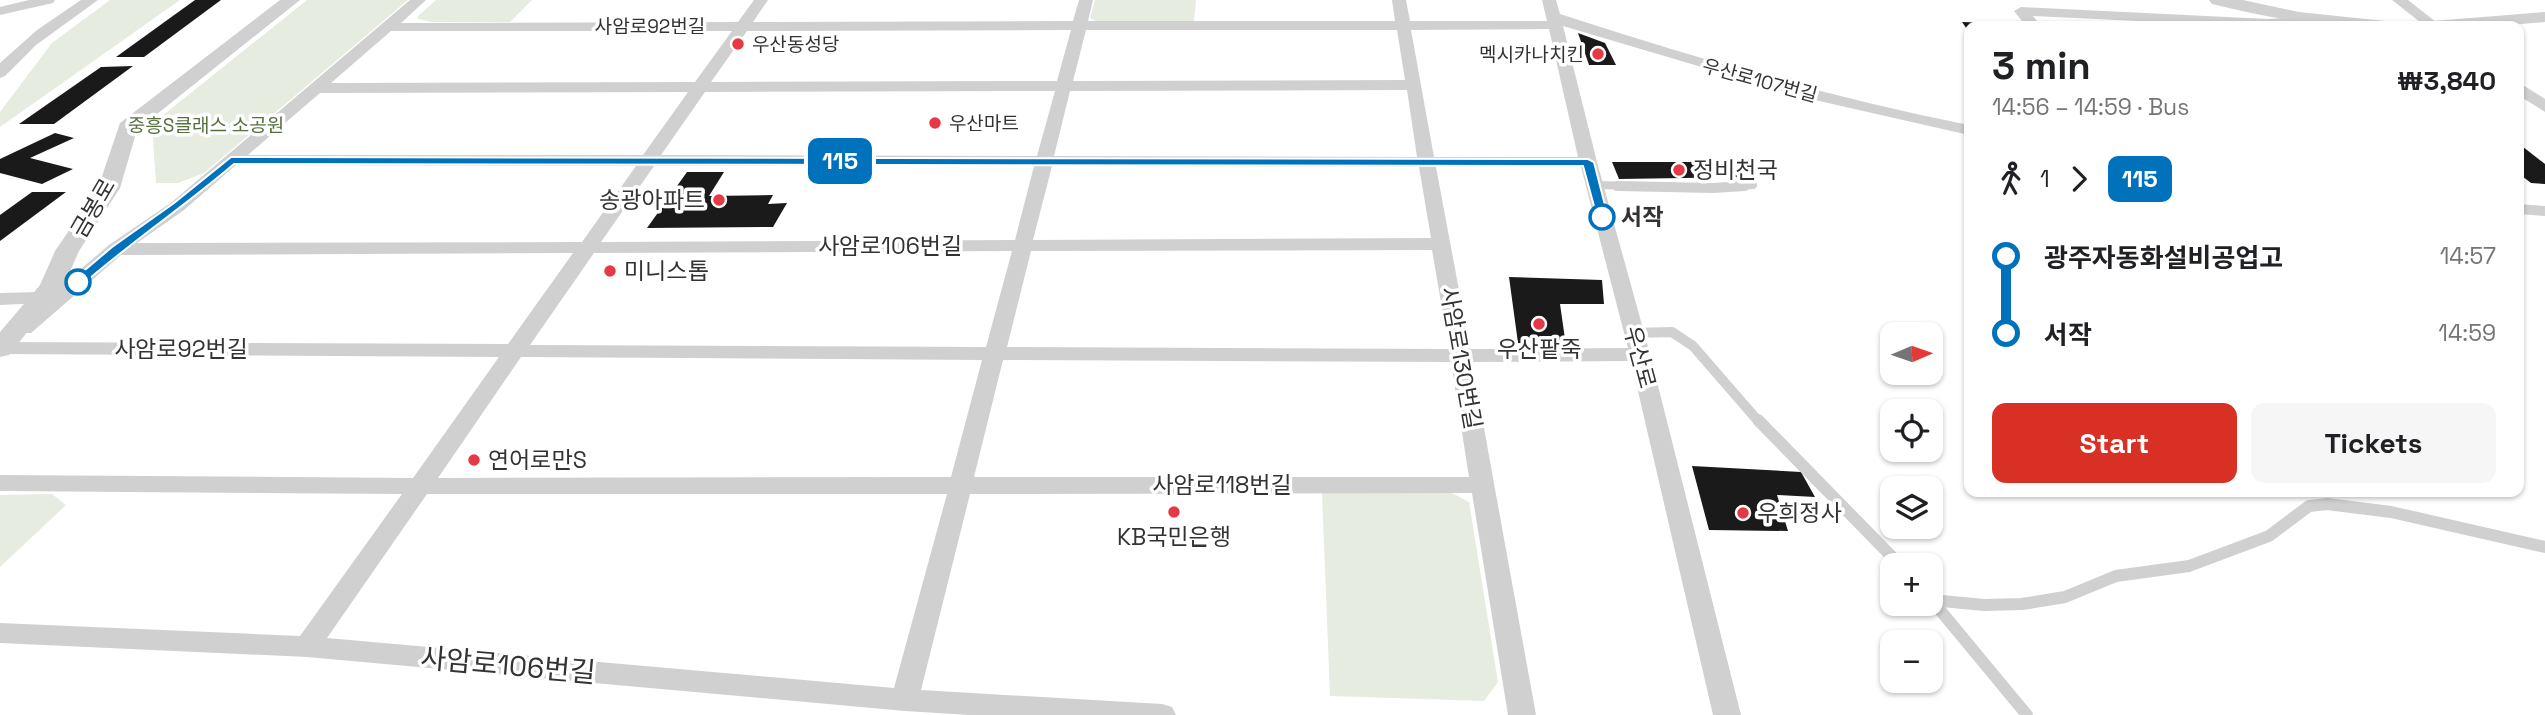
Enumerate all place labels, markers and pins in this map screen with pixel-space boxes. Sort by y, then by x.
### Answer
place label: 우산동성당 [752,32,839,57]
marker: 우산동성당 [730,36,746,52]
place label: 멕시카나치킨 [1479,42,1584,67]
marker: 멕시카나치킨 [1590,46,1606,62]
place label: 우산마트 [949,111,1019,136]
marker: 우산마트 [927,115,943,131]
place label: 정비천국 [1693,155,1778,185]
marker: 정비천국 [1671,162,1687,178]
place label: 송광아파트 [599,185,705,215]
marker: 송광아파트 [711,192,727,208]
place label: 서작 [1621,202,1663,232]
marker: 서작 [1589,204,1615,230]
place label: 미니스톱 [624,256,709,286]
marker: 미니스톱 [602,263,618,279]
unlabelled marker [65,269,91,295]
marker: 우산팥죽 [1531,316,1547,332]
place label: 우산팥죽 [1497,334,1581,364]
place label: 연어로만S [488,445,587,475]
marker: 연어로만S [466,452,482,468]
place label: 우희정사 [1757,498,1842,528]
marker: KB국민은행 [1166,504,1182,520]
marker: 우희정사 [1735,505,1751,521]
place label: KB국민은행 [1117,522,1231,552]

